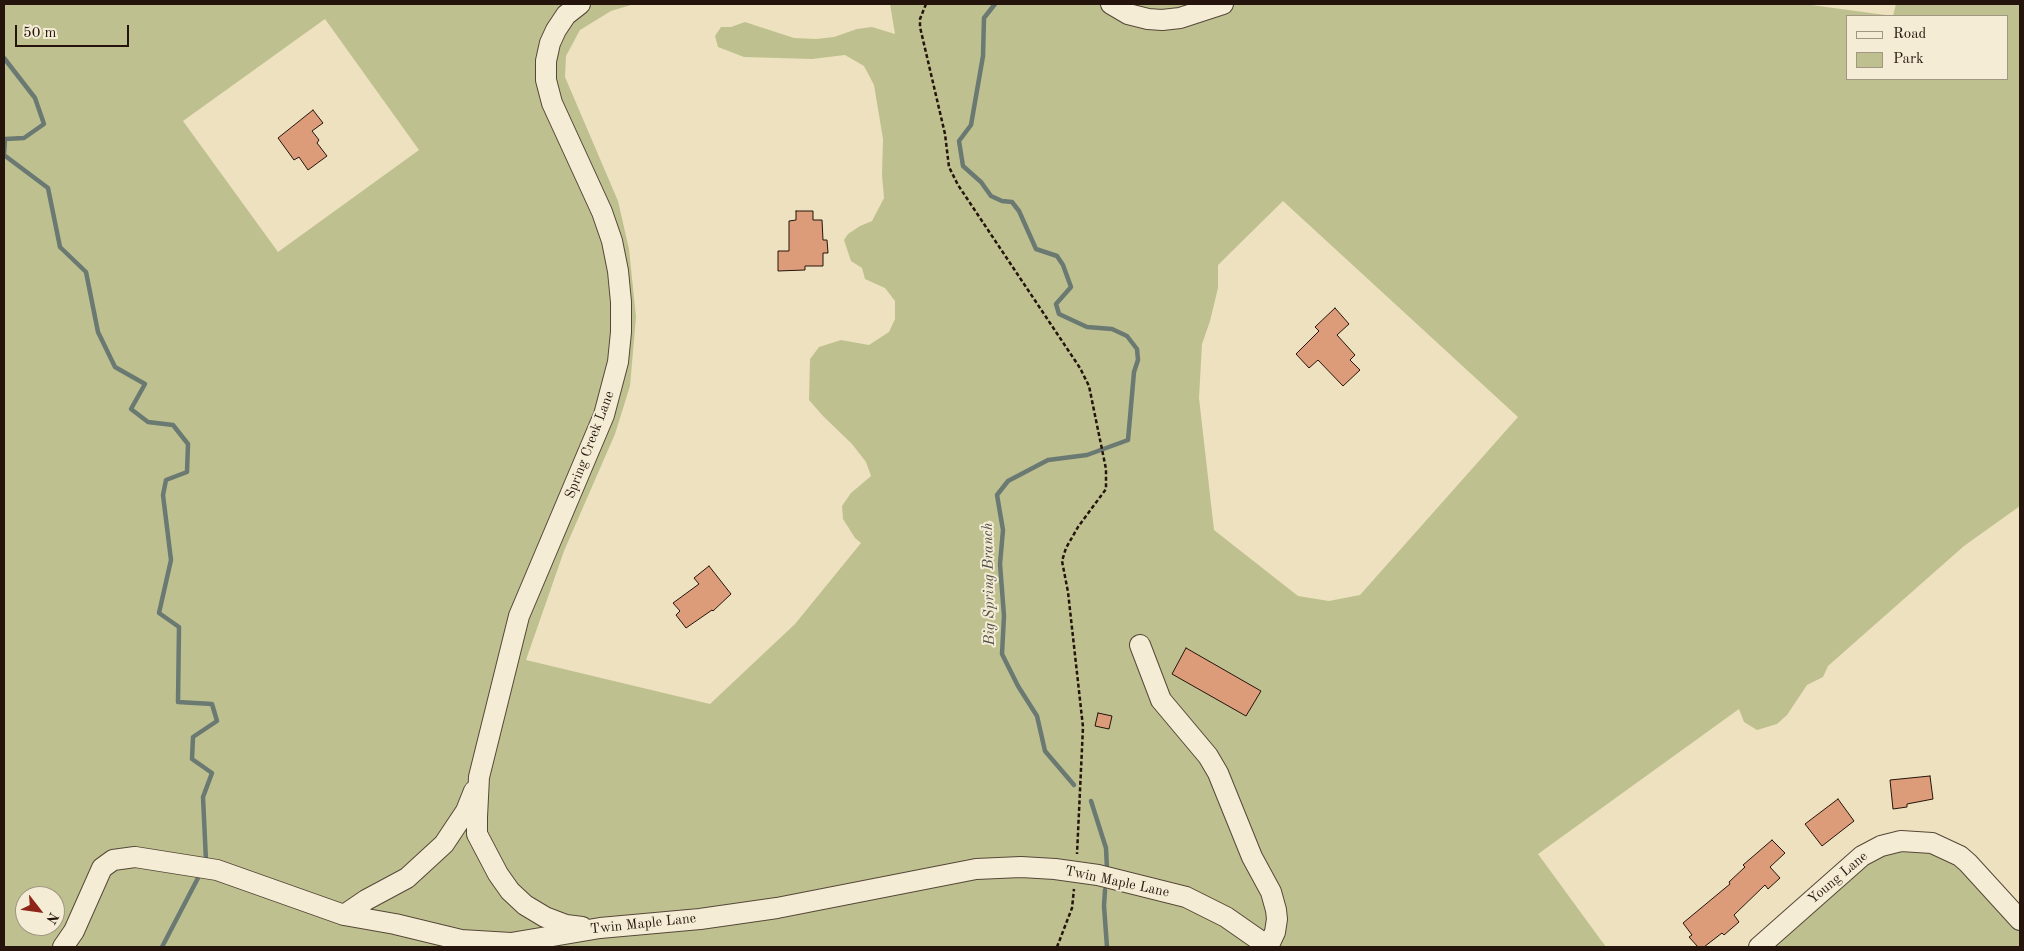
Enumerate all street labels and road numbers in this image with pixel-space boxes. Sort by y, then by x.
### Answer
street label: Spring Creek Lane [562,389,618,501]
street label: Young Lane [1805,848,1871,908]
street label: Twin Maple Lane [1063,863,1171,901]
street label: Twin Maple Lane [589,910,697,938]

